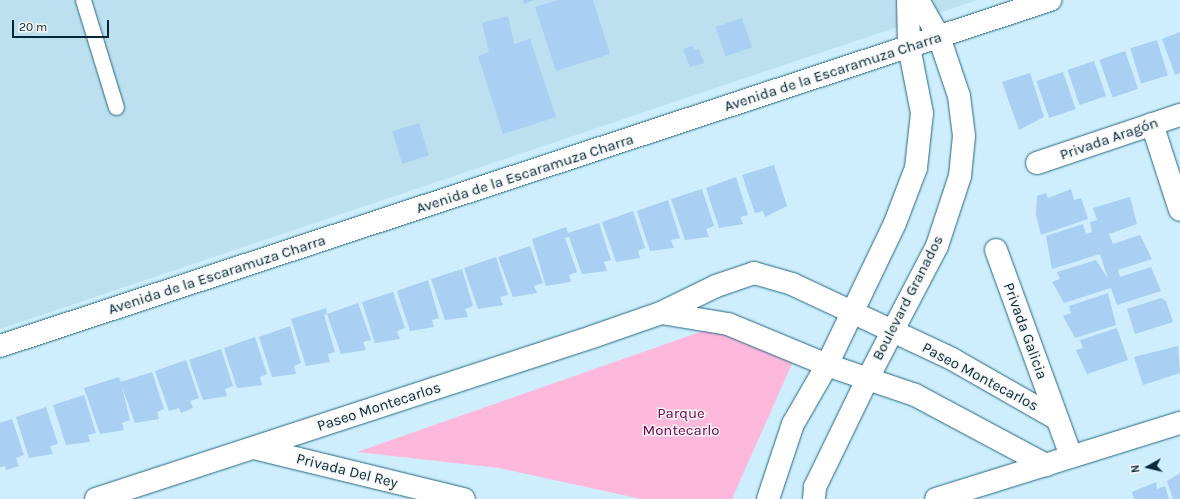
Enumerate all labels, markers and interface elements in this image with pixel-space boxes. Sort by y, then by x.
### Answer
scale bar [14,12,111,38]
text: 20 m [19,20,47,34]
street label: Avenida de la Escaramuza Charra [722,28,944,116]
street label: Privada Aragón [1058,114,1160,164]
street label: Avenida de la Escaramuza Charra [414,130,636,218]
street label: Avenida de la Escaramuza Charra [106,231,328,319]
street label: Boulevard Granados [869,233,947,363]
street label: Privada Galicia [999,280,1051,382]
street label: Paseo Montecarlos [919,339,1041,415]
street label: Paseo Montecarlos [315,379,443,435]
park label: Parque Montecarlo [642,404,720,439]
north arrow [1128,447,1168,487]
street label: Privada Del Rey [294,450,400,492]
text: N [1129,464,1143,474]

